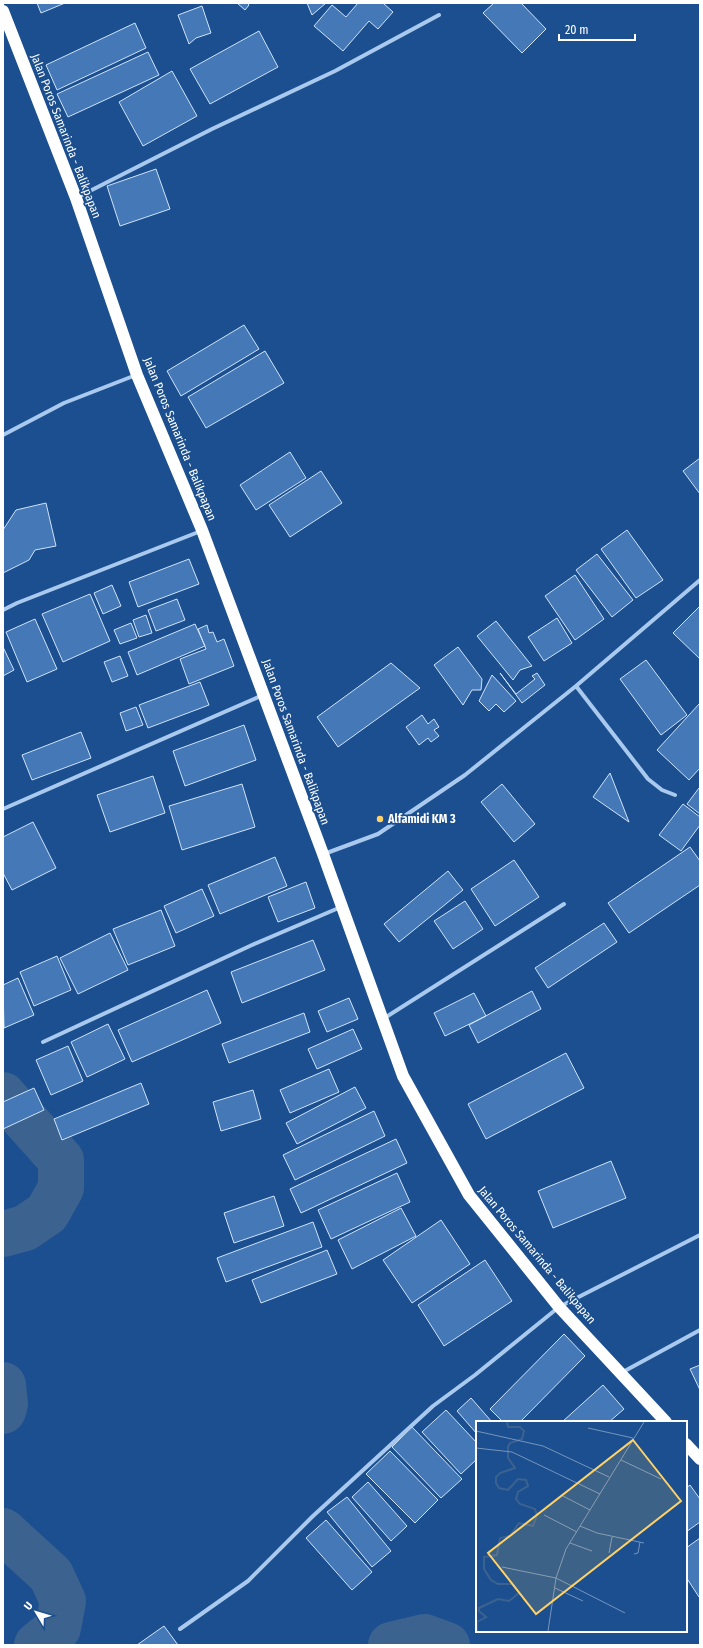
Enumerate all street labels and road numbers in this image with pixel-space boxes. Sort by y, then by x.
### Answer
street label: Jalan Poros Samarinda - Balikpapan [28,52,104,220]
street label: Jalan Poros Samarinda - Balikpapan [141,355,219,523]
street label: Jalan Poros Samarinda - Balikpapan [259,657,333,827]
street label: Jalan Poros Samarinda - Balikpapan [475,1183,599,1327]

